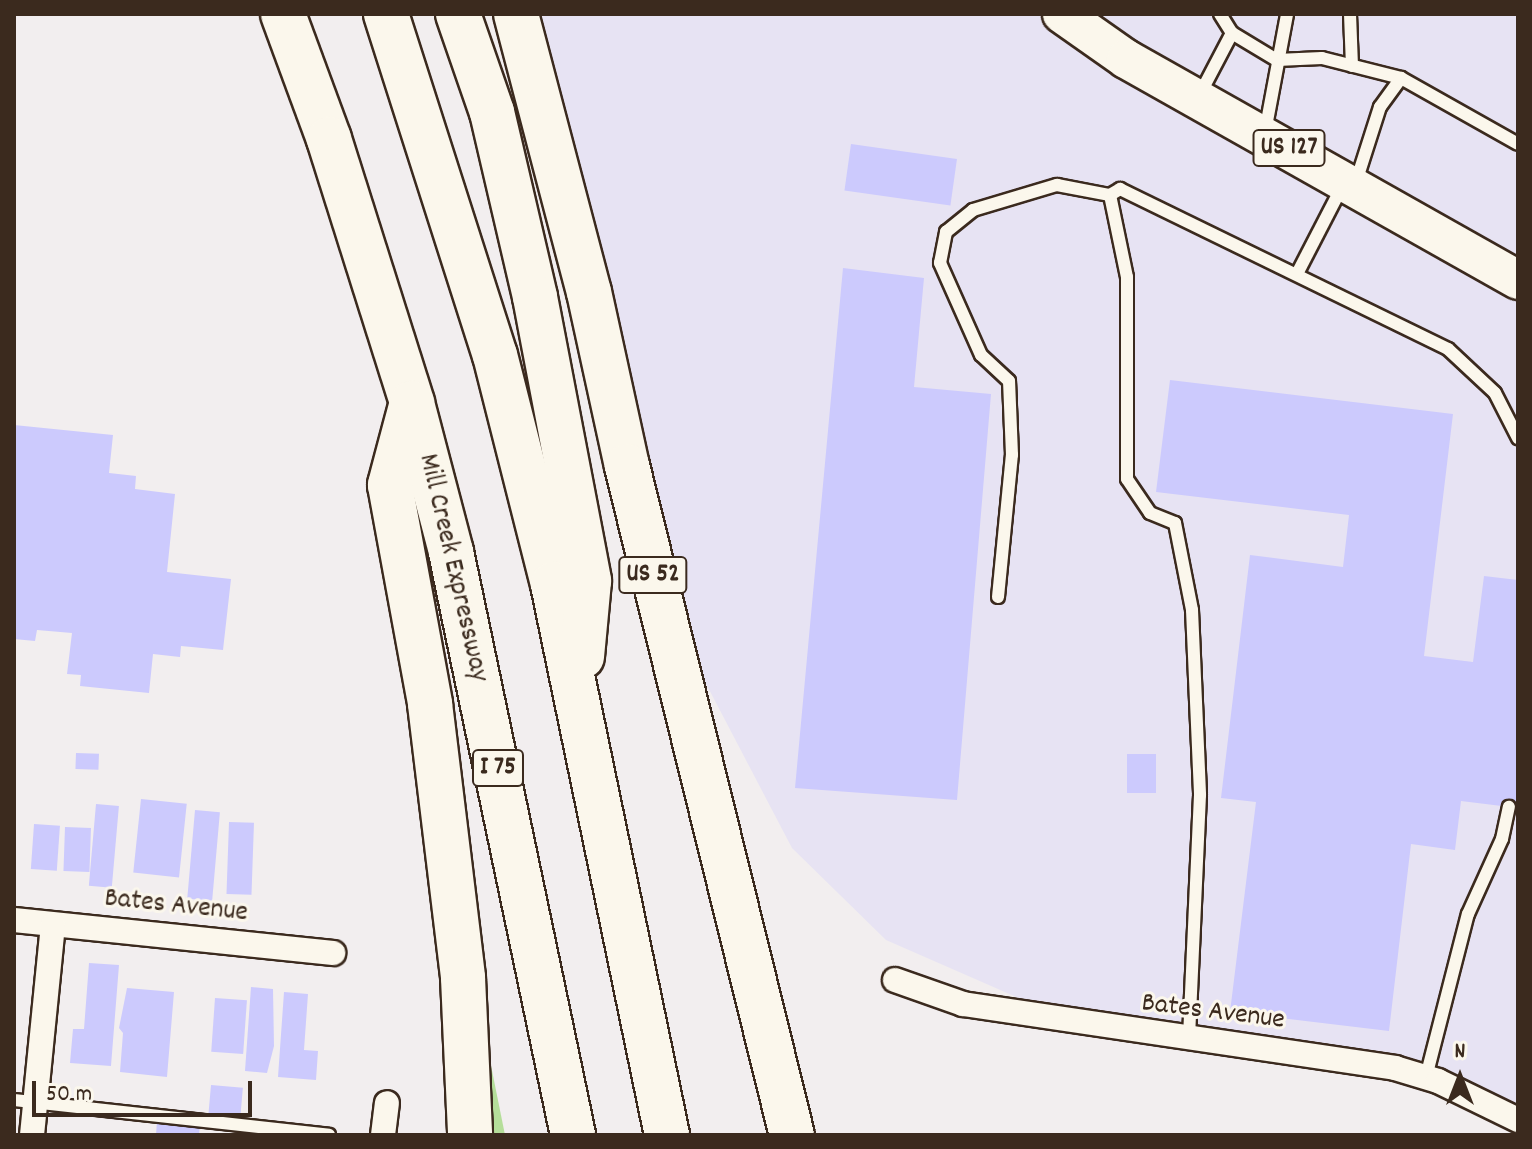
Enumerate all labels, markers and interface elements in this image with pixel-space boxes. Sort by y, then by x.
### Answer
road number: US 127 [1251,126,1327,170]
street label: Mill Creek Expressway [409,451,495,685]
road number: US 52 [617,553,689,597]
road number: I 75 [470,746,526,790]
street label: Bates Avenue [103,883,249,931]
street label: Bates Avenue [1140,988,1286,1038]
north arrow [1420,1037,1500,1117]
text: N [1455,1037,1465,1068]
scale bar [36,1065,256,1115]
text: 50 m [46,1078,92,1112]

